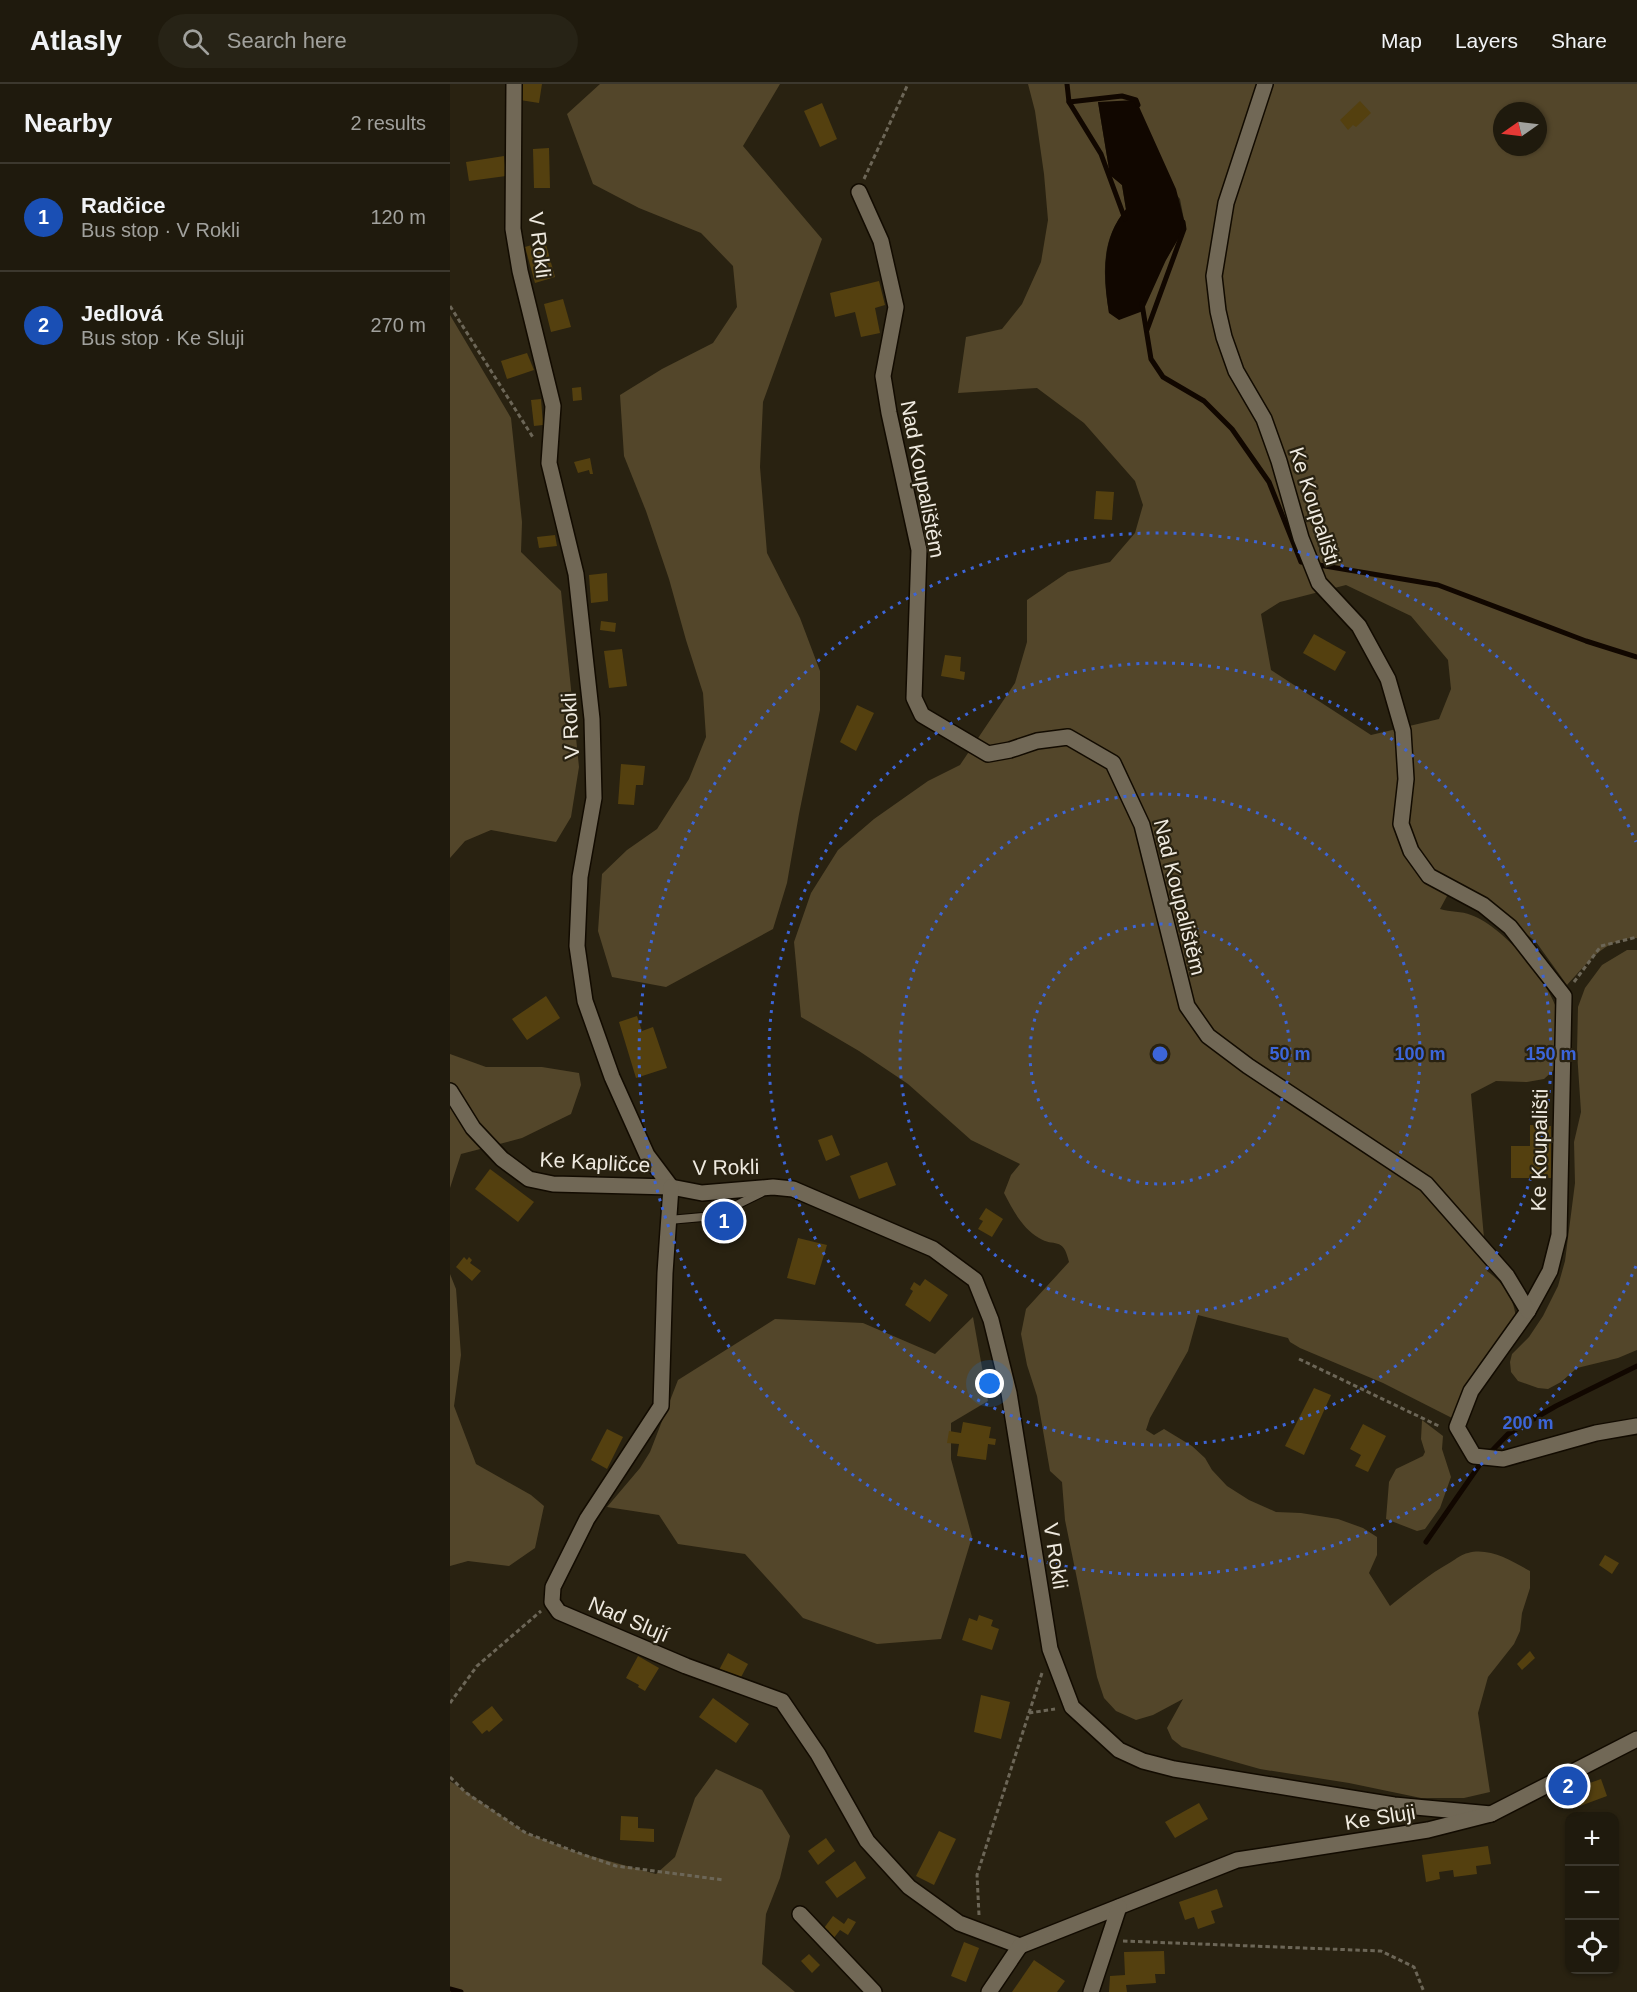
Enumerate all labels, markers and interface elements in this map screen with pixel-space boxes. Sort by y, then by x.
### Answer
search box [158,14,578,68]
text: Atlasly [30,25,122,56]
icon: search [179,25,212,58]
text: Search here [227,28,347,53]
text: Map [1381,29,1422,52]
text: Layers [1455,29,1518,52]
text: Share [1551,29,1607,52]
north arrow [1493,102,1547,156]
text: Nearby [24,108,112,138]
text: 2 results [350,112,426,134]
text: Radčice [81,193,165,218]
text: 1 [38,206,49,228]
text: 120 m [370,206,426,228]
street label: V Rokli [525,211,555,279]
text: Bus stop · V Rokli [81,219,240,241]
text: Jedlová [81,301,163,326]
text: 2 [38,314,49,336]
text: 270 m [370,314,426,336]
text: Bus stop · Ke Sluji [81,327,244,349]
street label: Nad Koupalištěm [896,398,950,560]
street label: Ke Koupališti [1285,444,1345,568]
street label: V Rokli [557,692,583,760]
street label: Nad Koupalištěm [1149,817,1211,977]
centre of rings [1150,1044,1170,1064]
text: 50 m [1269,1044,1311,1064]
text: 100 m [1394,1044,1446,1064]
text: 150 m [1525,1044,1577,1064]
street label: Ke Koupališti [1526,1089,1552,1211]
street label: Ke Kapličce [539,1148,651,1176]
street label: V Rokli [693,1155,759,1179]
pin: 1 [704,1198,744,1244]
your location [975,1369,1004,1398]
text: 200 m [1502,1413,1554,1433]
street label: V Rokli [1039,1521,1073,1591]
street label: Nad Slují [585,1592,673,1646]
pin: 2 [1548,1764,1588,1808]
street label: Ke Sluji [1343,1800,1417,1834]
map controls [1565,1812,1619,1974]
button: + [1565,1812,1619,1866]
button: − [1565,1866,1619,1920]
button: locate [1565,1920,1619,1974]

